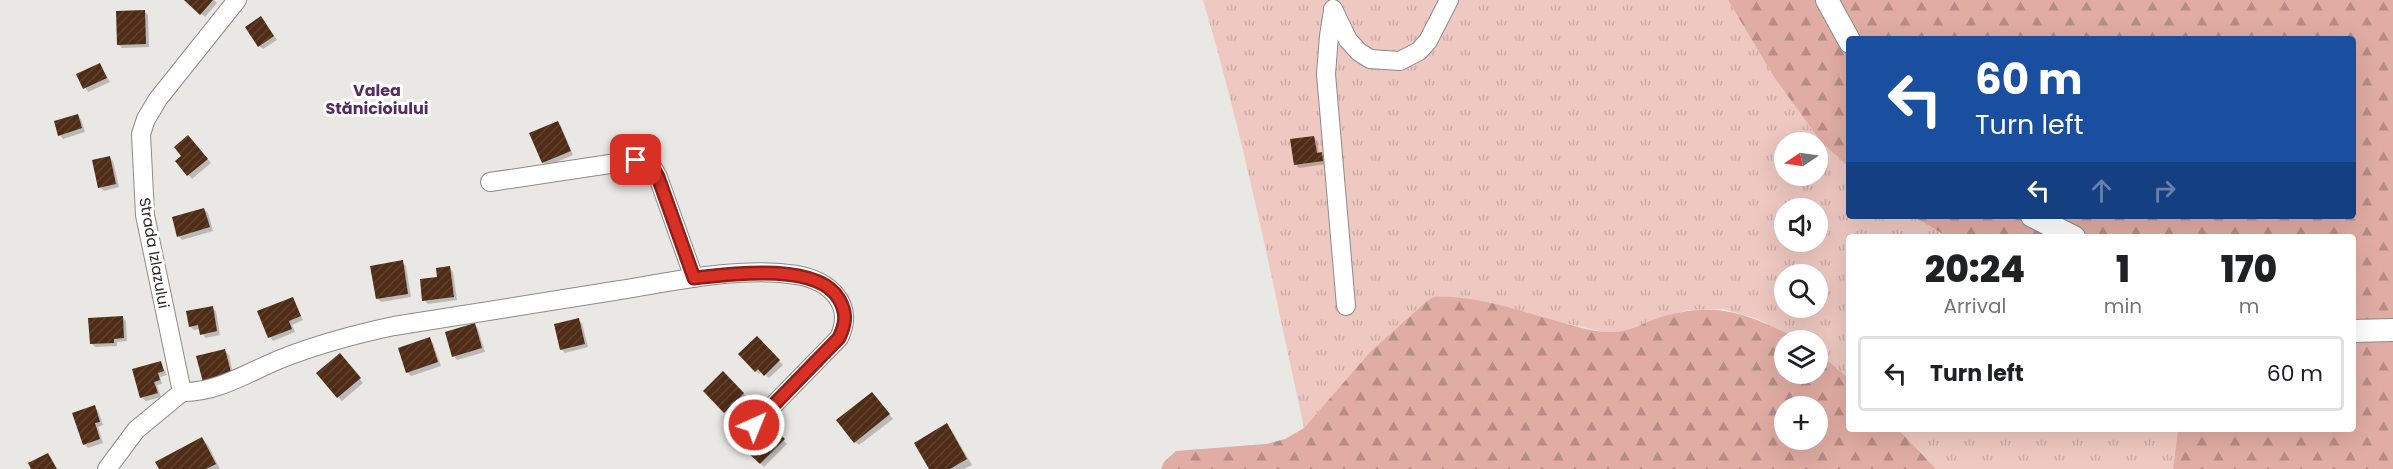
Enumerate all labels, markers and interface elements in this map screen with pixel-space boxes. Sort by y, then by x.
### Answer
text: 60 m [1975,50,2083,109]
icon: left [1876,60,1954,138]
district label: Valea Stănicioiului [325,79,429,120]
text: Turn left [1975,106,2084,143]
north arrow [1774,132,1828,186]
map controls [1774,132,1828,450]
pin [610,134,661,185]
icon: arrive [619,143,652,176]
icon: left [2022,174,2055,207]
icon: ahead [2085,174,2118,207]
icon: right [2148,174,2181,207]
street label: Strada Izlazului [134,196,175,310]
button: sound [1774,198,1828,252]
text: 20:24 [1925,244,2025,295]
text: 1 [2116,244,2130,295]
text: 170 [2221,244,2277,295]
button: search [1774,264,1828,318]
text: Arrival [1943,292,2006,320]
text: min [2104,292,2142,320]
text: m [2239,292,2259,320]
button: layers [1774,330,1828,384]
icon: left [1879,357,1912,390]
text: Turn left [1930,358,2024,389]
text: 60 m [2267,358,2323,389]
position arrow [722,393,786,457]
button: + [1774,396,1828,450]

